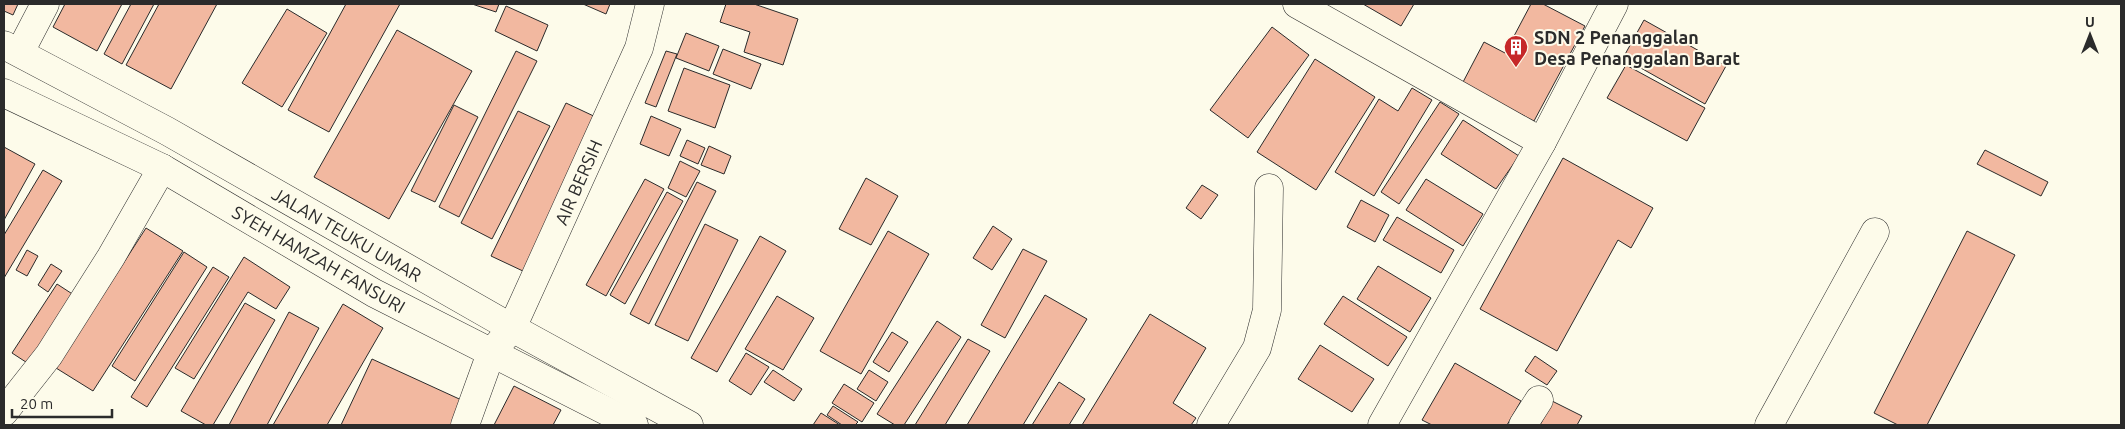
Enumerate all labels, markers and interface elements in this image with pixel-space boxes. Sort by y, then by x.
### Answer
north arrow [2065,10,2115,60]
text: U [2085,14,2095,30]
place label: SDN 2 Penanggalan Desa Penanggalan Barat [1534,27,1740,68]
building icon: SDN 2 Penanggalan Desa Penanggalan Barat [1503,34,1529,68]
street label: AIR BERSIH [550,136,606,228]
street label: JALAN TEUKU UMAR [269,183,425,285]
street label: SYEH HAMZAH FANSURI [229,201,409,317]
scale bar [12,386,112,418]
text: 20 m [20,395,53,412]

